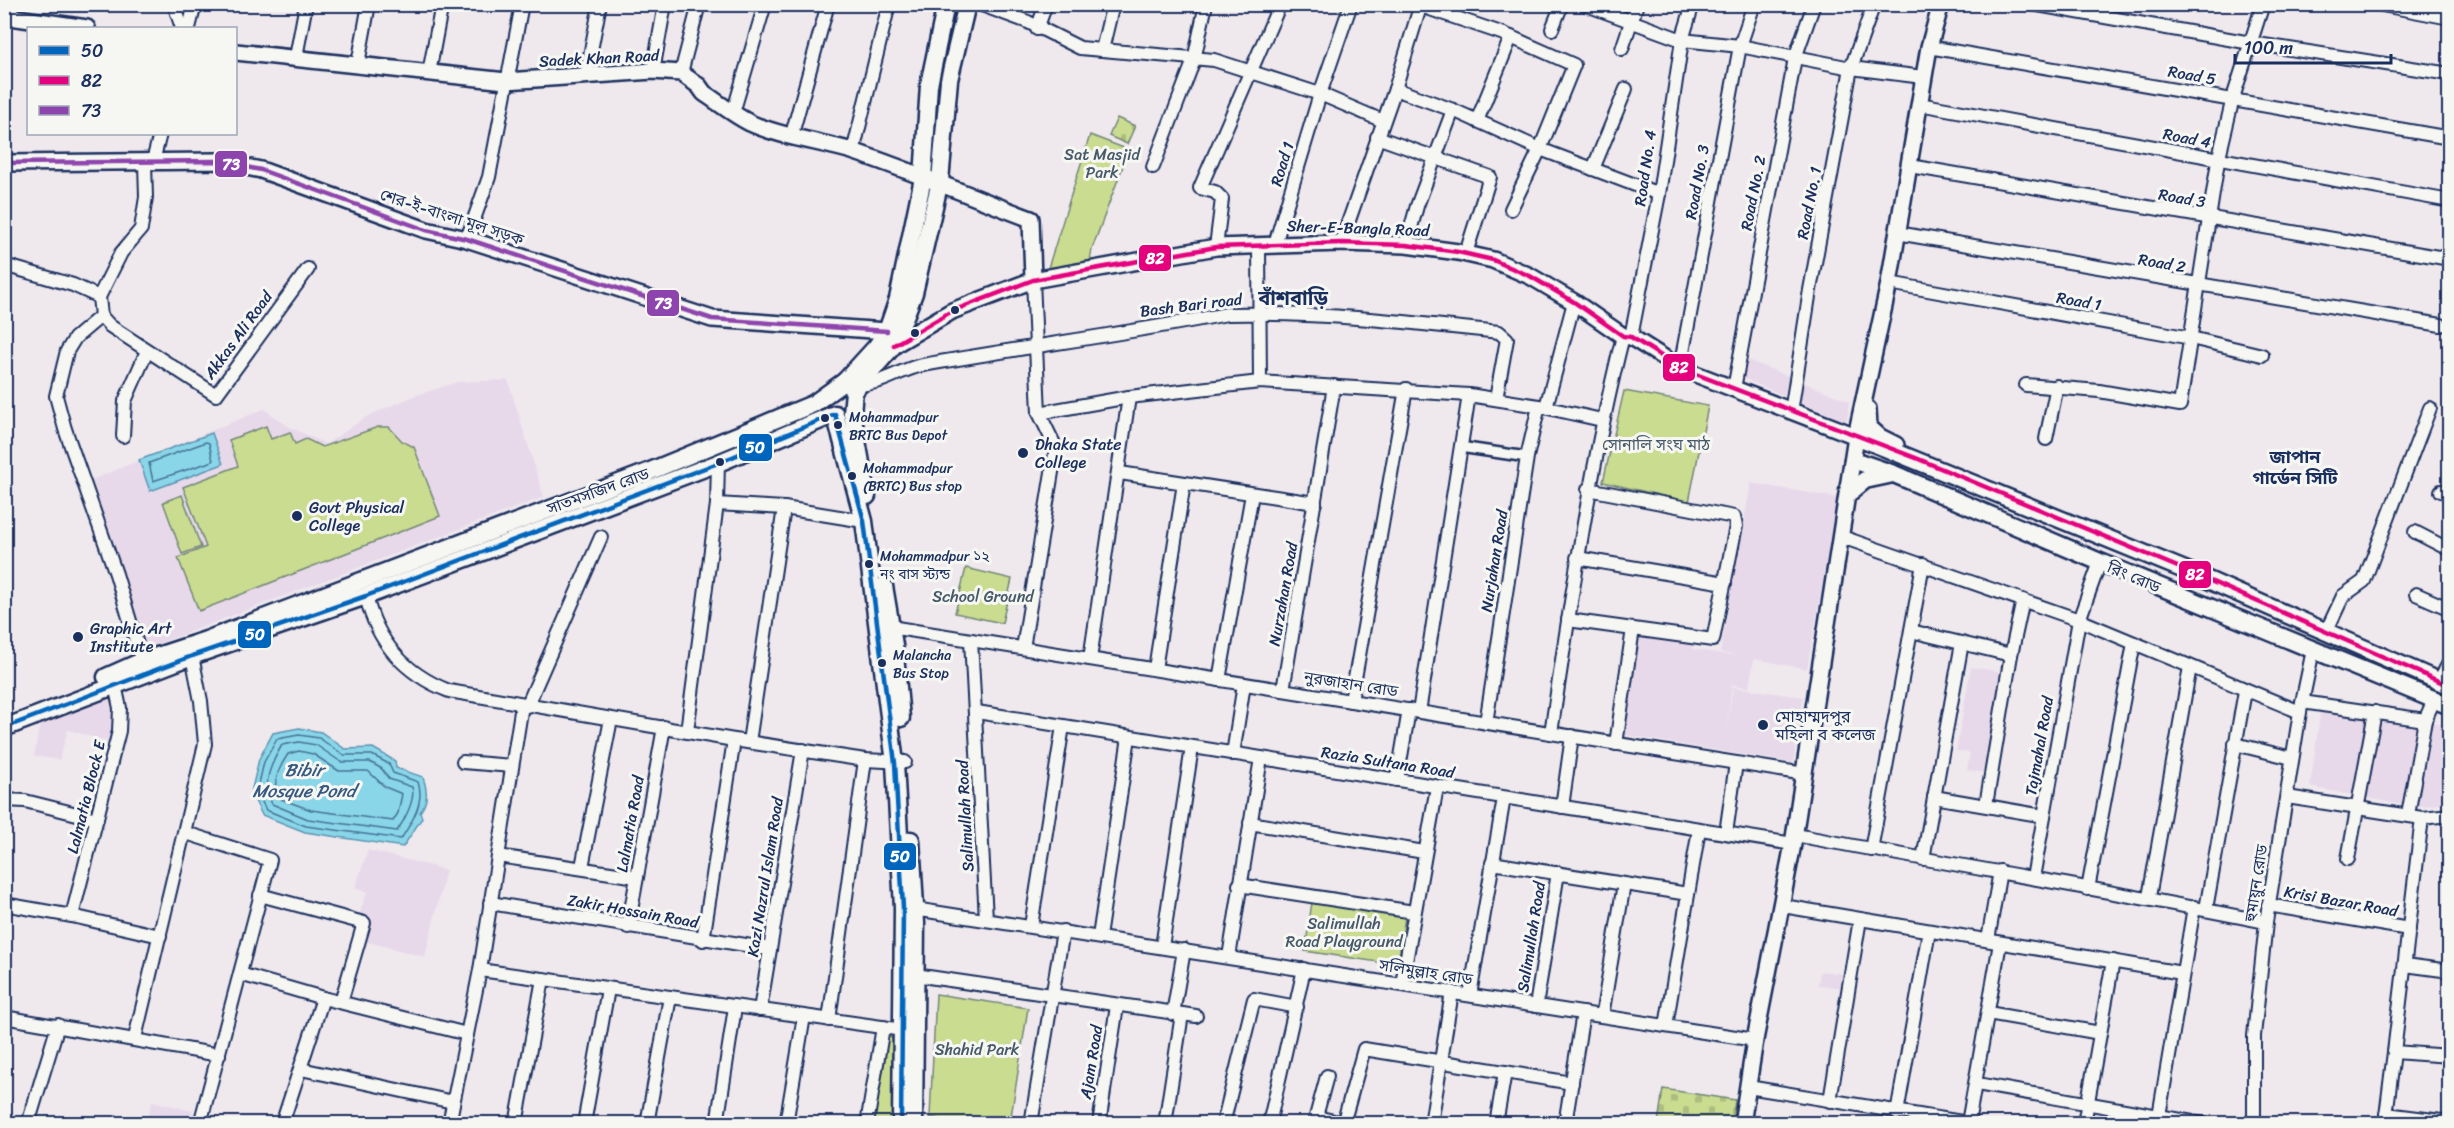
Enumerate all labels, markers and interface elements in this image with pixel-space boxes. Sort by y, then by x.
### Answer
legend [27,27,237,135]
scale bar [2235,27,2391,65]
text: 100 m [2244,32,2293,64]
text: 50 [81,35,103,67]
street label: Sadek Khan Road [538,40,661,76]
street label: Road 5 [2166,57,2218,94]
text: 82 [81,65,102,97]
text: 73 [81,95,101,127]
street label: Road 4 [2160,119,2214,157]
street label: Road No. 4 [1625,128,1665,208]
street label: Road 1 [1262,138,1303,190]
park label: Sat Masjid Park [1064,140,1141,187]
street label: Road No. 3 [1676,142,1718,222]
line badge: 73 [214,150,248,178]
text: 73 [222,150,240,179]
street label: Road No. 2 [1732,153,1774,233]
street label: Road No. 1 [1788,164,1830,242]
street label: শের-ই-বাংলা মূল সড়ক [376,180,529,254]
street label: Road 3 [2156,180,2208,216]
street label: Sher-E-Bangla Road [1286,211,1431,245]
line badge: 82 [1138,244,1172,272]
text: 82 [1145,244,1165,273]
street label: Road 2 [2136,245,2188,281]
district label: বাঁশবাড়ি [1257,281,1328,316]
street label: Akkas Ali Road [195,283,281,386]
street label: Road 1 [2054,283,2104,319]
street label: Bash Bari road [1138,284,1245,326]
line badge: 73 [646,289,680,317]
text: 73 [654,289,672,318]
unlabelled marker [949,304,961,316]
unlabelled marker [909,327,921,339]
line badge: 82 [1662,353,1696,382]
text: 82 [1669,353,1689,382]
place label: Mohammadpur BRTC Bus Depot [849,405,948,448]
unlabelled marker [819,412,831,424]
marker: Mohammadpur BRTC Bus Depot [832,419,844,431]
place label: Dhaka State College [1035,430,1121,477]
park label: সোনালি সংঘ মাঠ [1602,430,1710,459]
line badge: 50 [738,433,773,462]
text: 50 [745,433,765,462]
district label: জাপান গার্ডেন সিটি [2252,441,2339,494]
marker: Dhaka State College [1016,446,1030,460]
unlabelled marker [714,456,726,468]
place label: Mohammadpur (BRTC) Bus stop [863,456,963,499]
street label: সাতমসজিদ রোড [542,459,654,523]
marker: Mohammadpur (BRTC) Bus stop [846,470,858,482]
place label: Govt Physical College [309,493,405,540]
street label: Nurjahan Road [1472,506,1517,614]
marker: Govt Physical College [290,509,304,523]
street label: Nurzahan Road [1260,538,1307,648]
place label: Mohammadpur ১২ নং বাস স্ট্যন্ড [879,544,990,587]
street label: রিং রোড [2102,552,2166,602]
marker: Mohammadpur ১২ নং বাস স্ট্যন্ড [863,558,875,570]
line badge: 82 [2178,560,2212,589]
text: 82 [2185,560,2205,589]
park label: School Ground [932,582,1035,611]
place label: Graphic Art Institute [89,614,172,661]
line badge: 50 [237,620,272,649]
text: 50 [245,620,265,649]
marker: Graphic Art Institute [71,630,85,644]
place label: Malancha Bus Stop [893,643,951,686]
marker: Malancha Bus Stop [876,657,888,669]
street label: নুরজাহান রোড [1301,662,1401,706]
street label: Tajmahal Road [2016,692,2062,798]
place label: মোহাম্মদপুর মহিলা ব কলেজ [1774,702,1876,749]
marker: মোহাম্মদপুর মহিলা ব কলেজ [1756,718,1770,732]
street label: Lalmatia Block E [58,736,114,857]
street label: Razia Sultana Road [1319,737,1458,787]
water label: Bibir Mosque Pond [252,754,360,807]
street label: Salimullah Road [948,758,982,873]
street label: Lalmatia Road [607,772,653,875]
street label: Kazi Nazrul Islam Road [738,793,792,959]
line badge: 50 [883,842,917,871]
text: 50 [890,842,910,871]
street label: হুমায়ুন রোড [2235,842,2276,925]
street label: Krisi Bazar Road [2282,877,2402,926]
street label: Salimullah Road [1508,878,1554,995]
street label: Zakir Hossain Road [565,885,702,937]
park label: Salimullah Road Playground [1285,909,1404,956]
street label: সলিমুল্লাহ রোড [1376,950,1475,994]
street label: Ajam Road [1071,1021,1111,1102]
park label: Shahid Park [935,1035,1020,1064]

